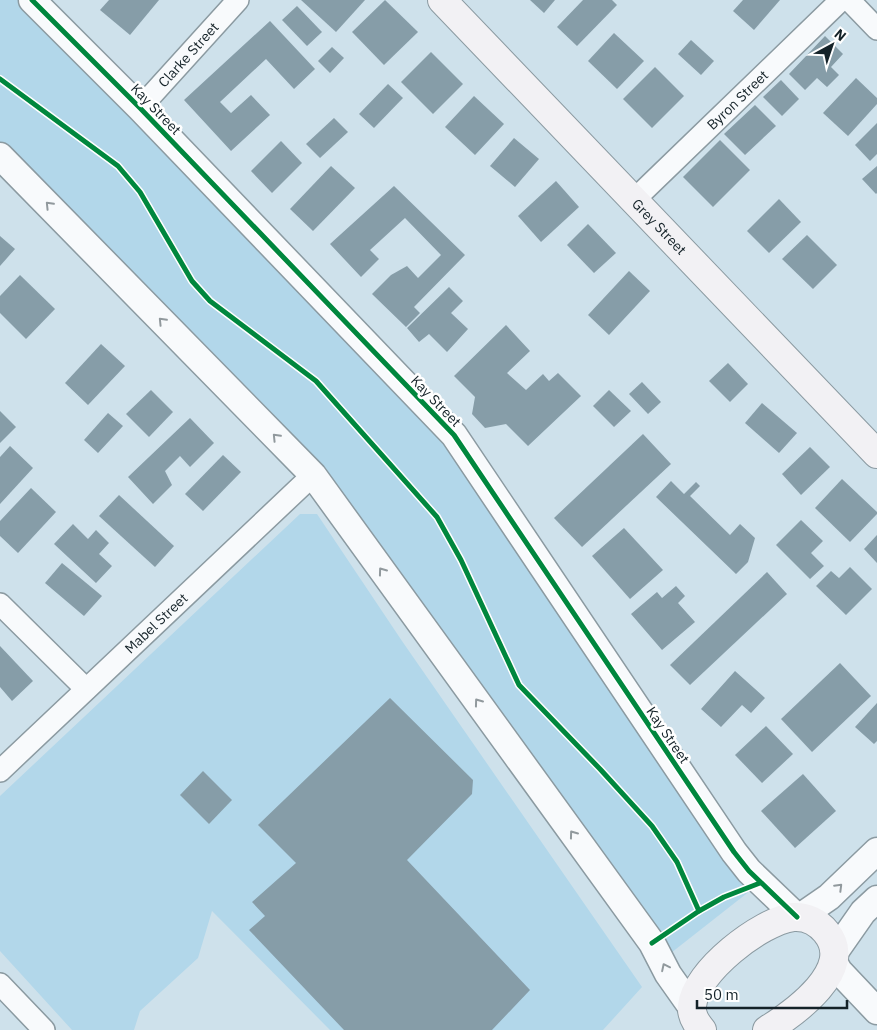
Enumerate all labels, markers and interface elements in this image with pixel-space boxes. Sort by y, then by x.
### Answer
street label: Clarke Street [154,18,223,91]
north arrow [807,20,857,70]
text: N [831,25,850,45]
street label: Byron Street [703,66,772,134]
street label: Kay Street [127,79,185,139]
street label: Grey Street [628,195,690,259]
one-way arrow [46,202,55,211]
one-way arrow [159,318,168,327]
street label: Kay Street [407,371,465,431]
one-way arrow [273,434,282,443]
one-way arrow [379,567,388,576]
street label: Mabel Street [121,589,192,657]
one-way arrow [475,698,484,708]
street label: Kay Street [642,703,694,767]
one-way arrow [570,830,579,840]
one-way arrow [833,884,842,893]
one-way arrow [661,963,672,972]
scale bar [697,978,847,1010]
text: 50 m [704,985,739,1004]

